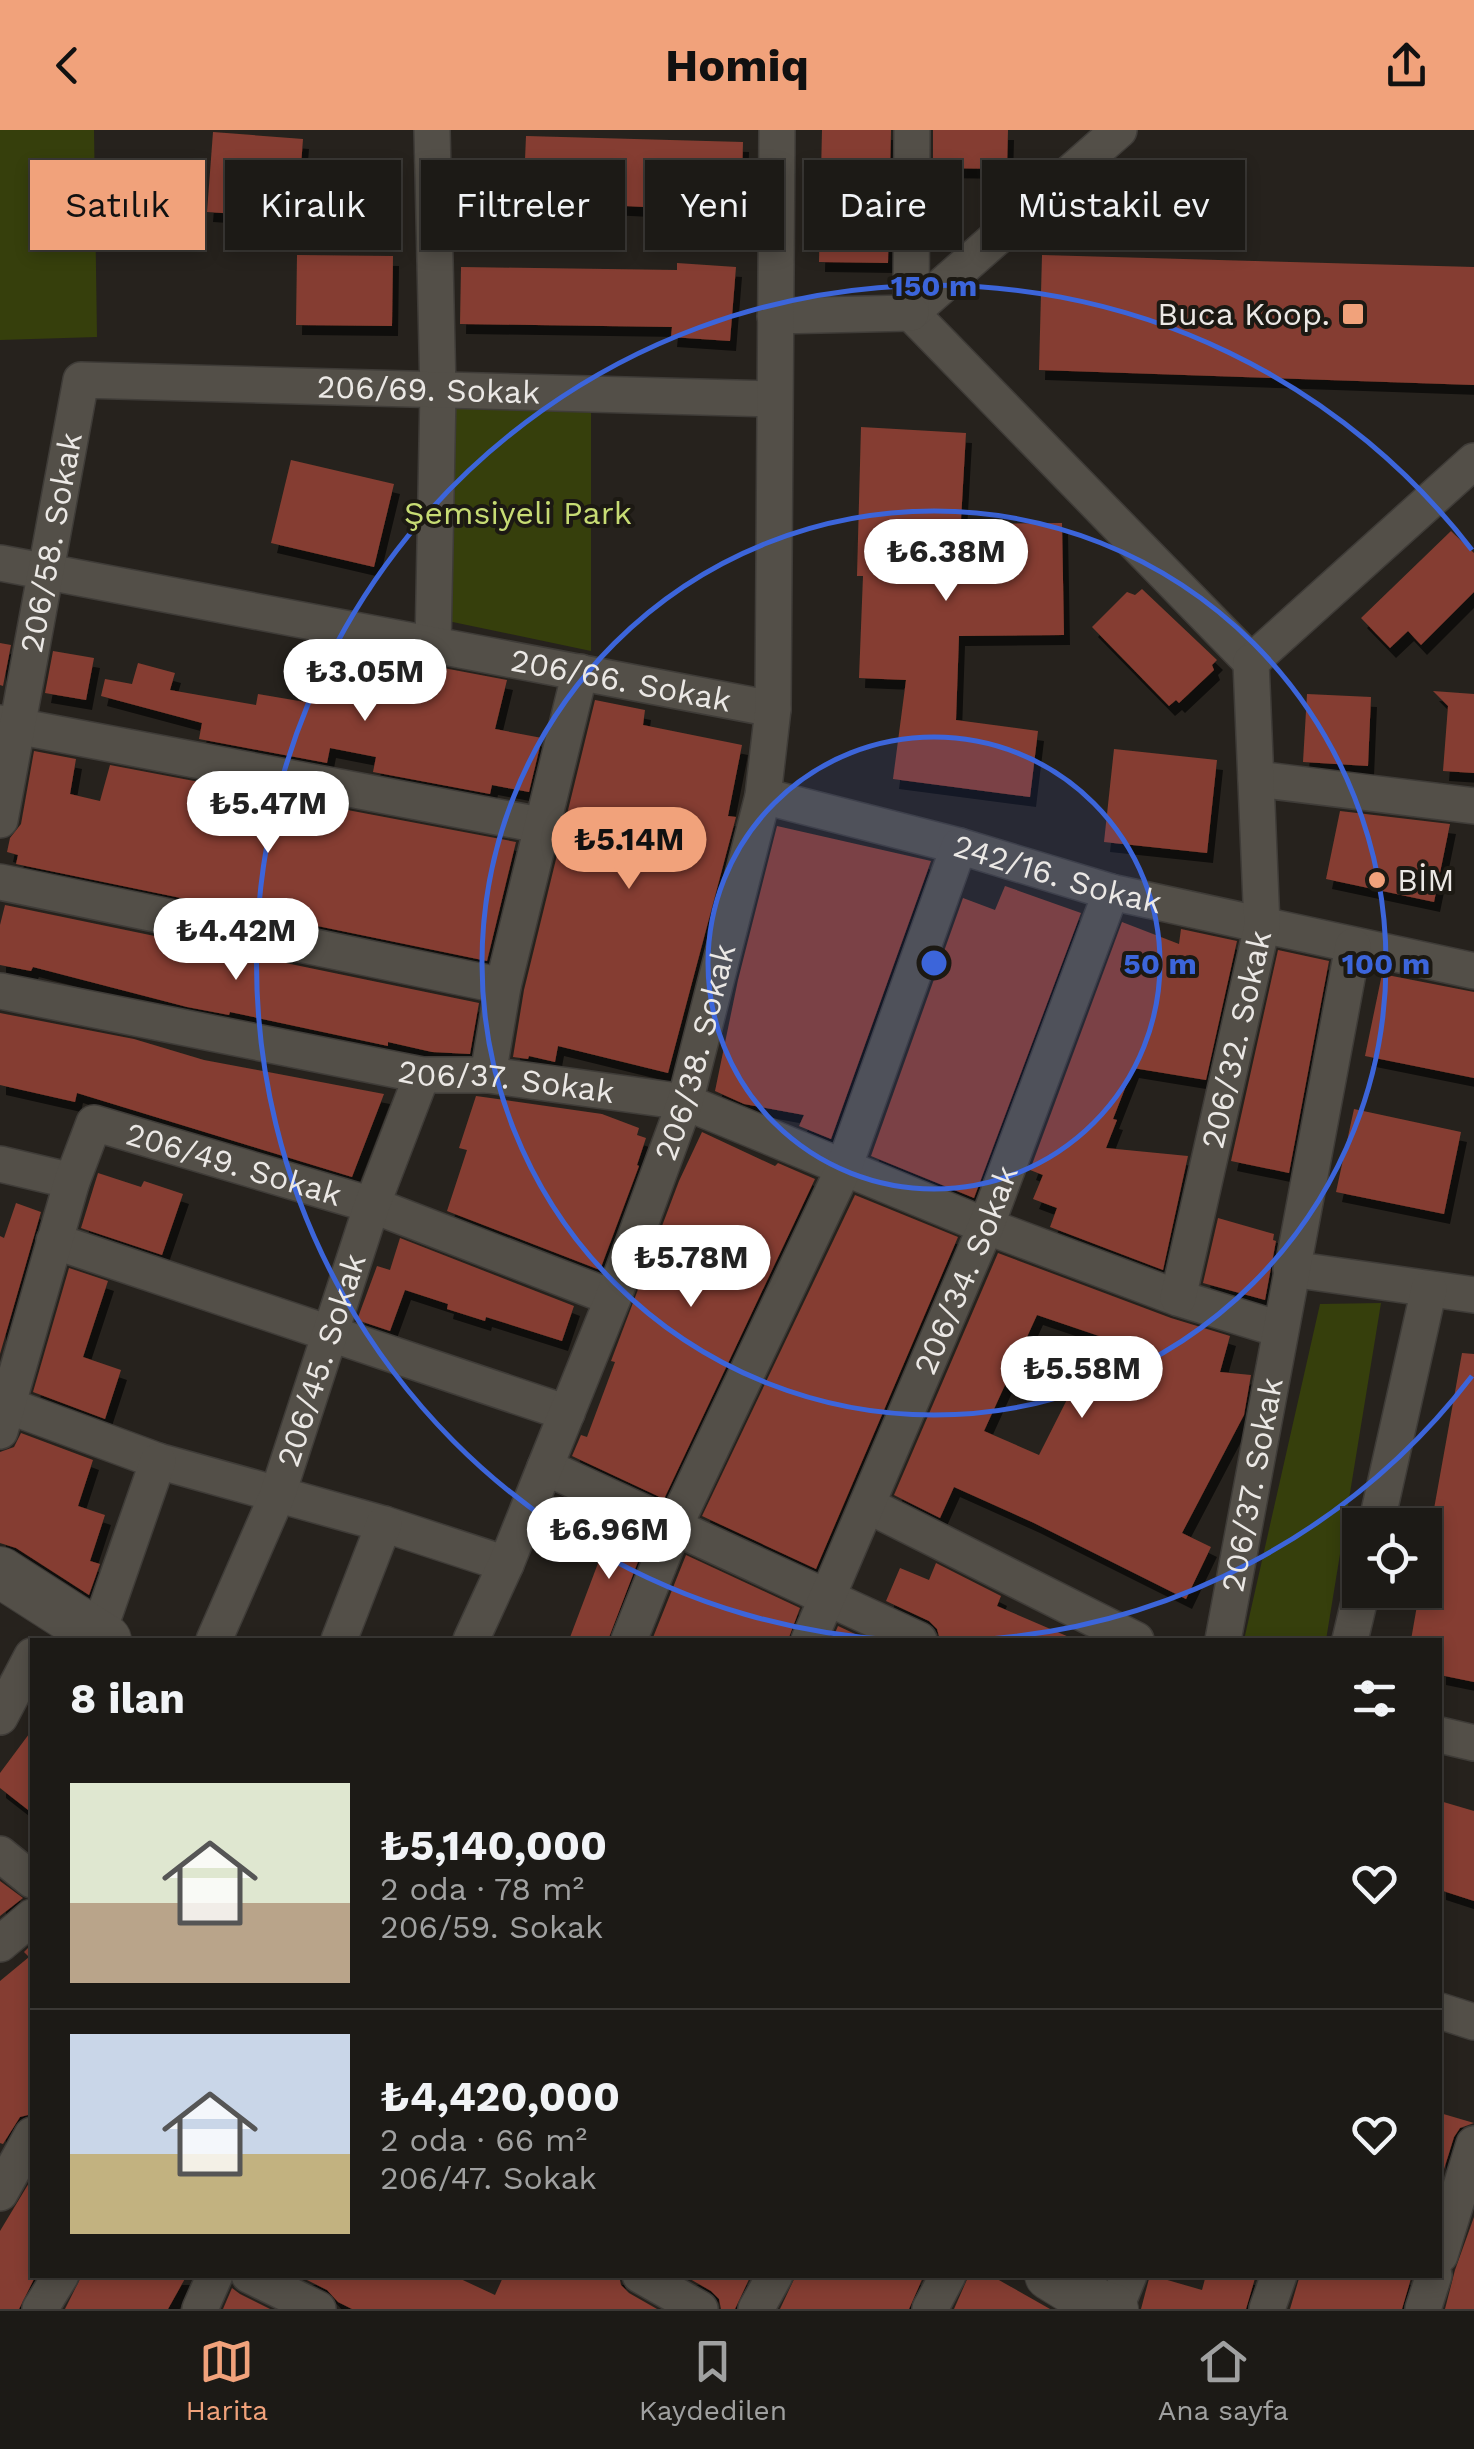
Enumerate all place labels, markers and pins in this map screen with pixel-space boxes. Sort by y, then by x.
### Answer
place label: Buca Koop. [1157,295,1330,333]
marker: Buca Koop. [1340,301,1366,327]
pin: ₺6.38M [865,519,1027,604]
pin: ₺3.05M [284,639,446,724]
pin: ₺5.47M [187,771,349,856]
pin: ₺5.14M [548,807,710,892]
place label: BİM [1397,861,1455,899]
marker: BİM [1366,869,1388,891]
pin: ₺4.42M [155,898,317,983]
centre of rings [916,945,952,981]
pin: ₺5.78M [610,1225,772,1310]
pin: ₺5.58M [1001,1336,1163,1421]
pin: ₺6.96M [528,1497,690,1582]

